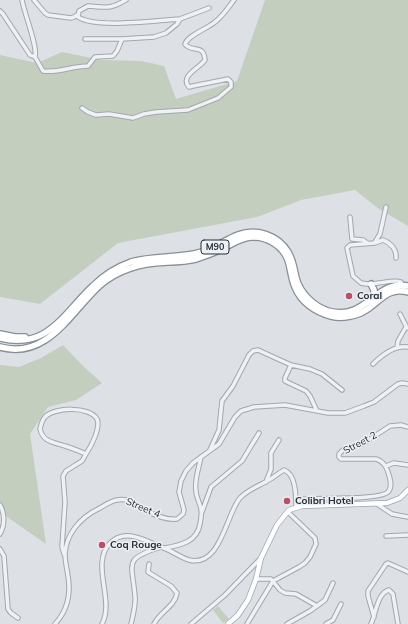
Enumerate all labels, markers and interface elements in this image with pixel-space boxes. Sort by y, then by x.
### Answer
road number: M90 [201,240,229,254]
place label: Coral [357,290,382,302]
marker: Coral [344,291,354,301]
street label: Street 2 [341,429,379,457]
street label: Street 4 [124,495,162,521]
place label: Colibri Hotel [295,495,354,507]
marker: Colibri Hotel [282,496,292,506]
place label: Coq Rouge [110,539,162,551]
marker: Coq Rouge [97,540,107,550]

